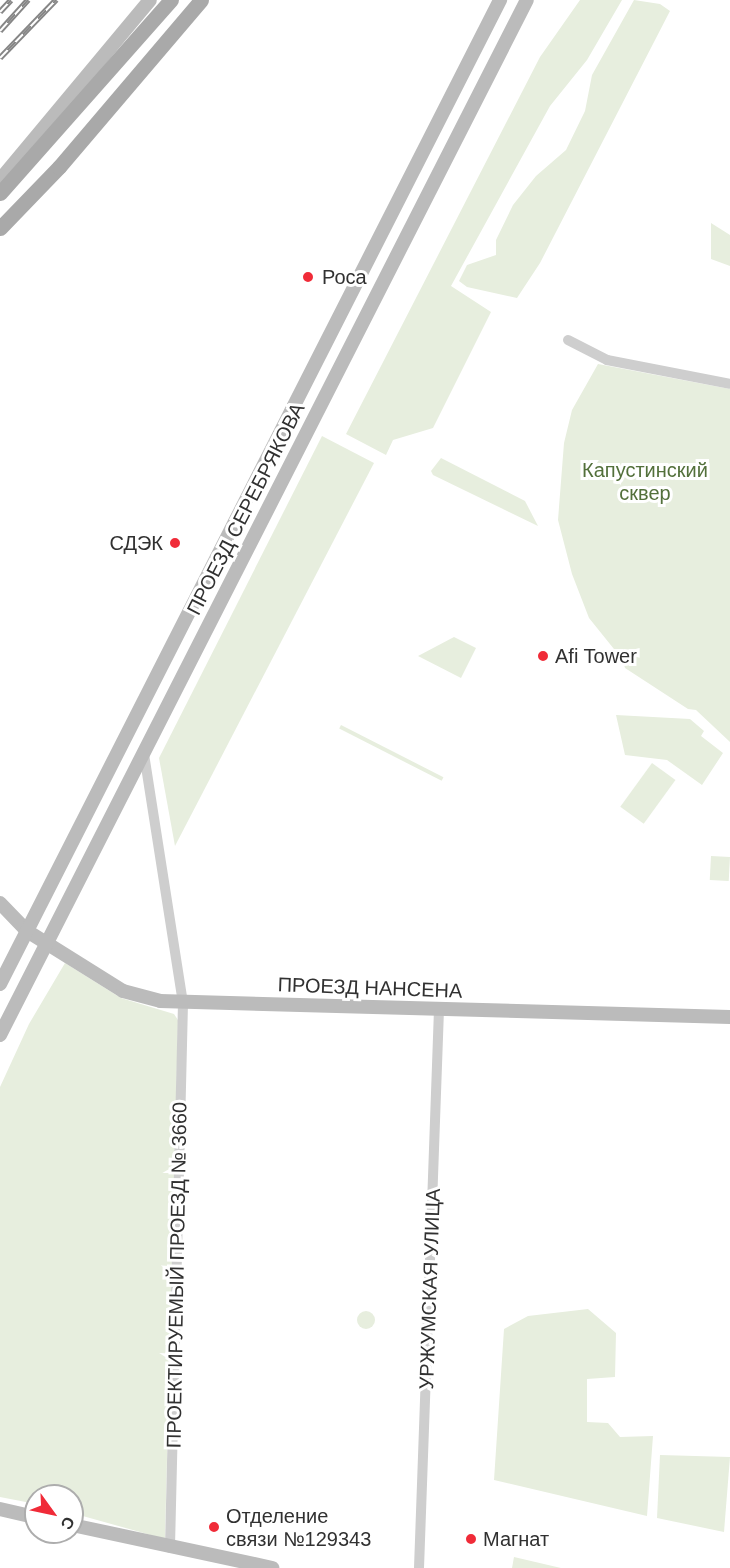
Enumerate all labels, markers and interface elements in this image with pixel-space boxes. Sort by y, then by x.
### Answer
place label: Роса [322,265,367,289]
marker: Роса [299,268,317,286]
street label: ПРОЕЗД СЕРЕБРЯКОВА [182,399,310,619]
park label: Капустинский сквер [582,459,708,506]
place label: СДЭК [109,531,163,555]
marker: СДЭК [168,536,182,550]
place label: Afi Tower [555,644,637,668]
marker: Afi Tower [536,649,550,663]
street label: ПРОЕЗД НАНСЕНА [277,973,463,1003]
street label: ПРОЕКТИРУЕМЫЙ ПРОЕЗД № 3660 [162,1102,192,1448]
street label: УРЖУМСКАЯ УЛИЦА [414,1188,446,1390]
north arrow [24,1484,84,1544]
place label: Отделение связи №129343 [226,1504,371,1551]
text: С [58,1514,78,1532]
marker: Отделение связи №129343 [207,1520,221,1534]
place label: Магнат [483,1527,549,1551]
marker: Магнат [464,1532,478,1546]

